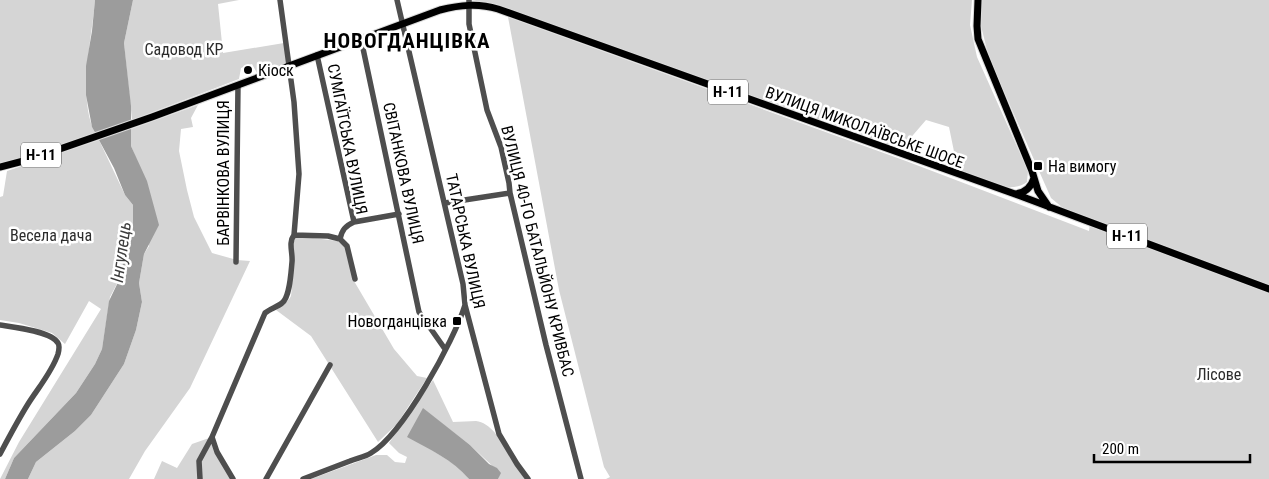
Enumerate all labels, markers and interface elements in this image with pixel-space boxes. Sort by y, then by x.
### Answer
district label: НОВОГДАНЦІВКА [324,29,490,53]
park label: Садовод КР [145,40,224,59]
place label: Кіоск [258,61,294,80]
street label: СУМГАЇТСЬКА ВУЛИЦЯ [324,62,371,216]
marker: Кіоск [242,64,254,76]
road number: Н-11 [708,80,748,104]
street label: ВУЛИЦЯ МИКОЛАЇВСЬКЕ ШОСЕ [763,83,967,172]
street label: БАРВІНКОВА ВУЛИЦЯ [214,100,233,246]
street label: СВІТАНКОВА ВУЛИЦЯ [379,101,428,246]
street label: ВУЛИЦЯ 40-ГО БАТАЛЬЙОНУ КРИВБАС [497,124,578,379]
road number: Н-11 [21,142,61,168]
place label: На вимогу [1048,157,1117,176]
marker: На вимогу [1032,160,1044,172]
street label: ТАТАРСЬКА ВУЛИЦЯ [442,172,489,310]
water label: Інгулець [106,220,135,284]
road number: Н-11 [1107,224,1147,248]
park label: Весела дача [10,226,92,245]
place label: Новогданцівка [348,312,447,331]
marker: Новогданцівка [451,315,463,327]
park label: Лісове [1197,365,1241,384]
scale bar [1094,432,1250,464]
text: 200 m [1102,440,1139,458]

